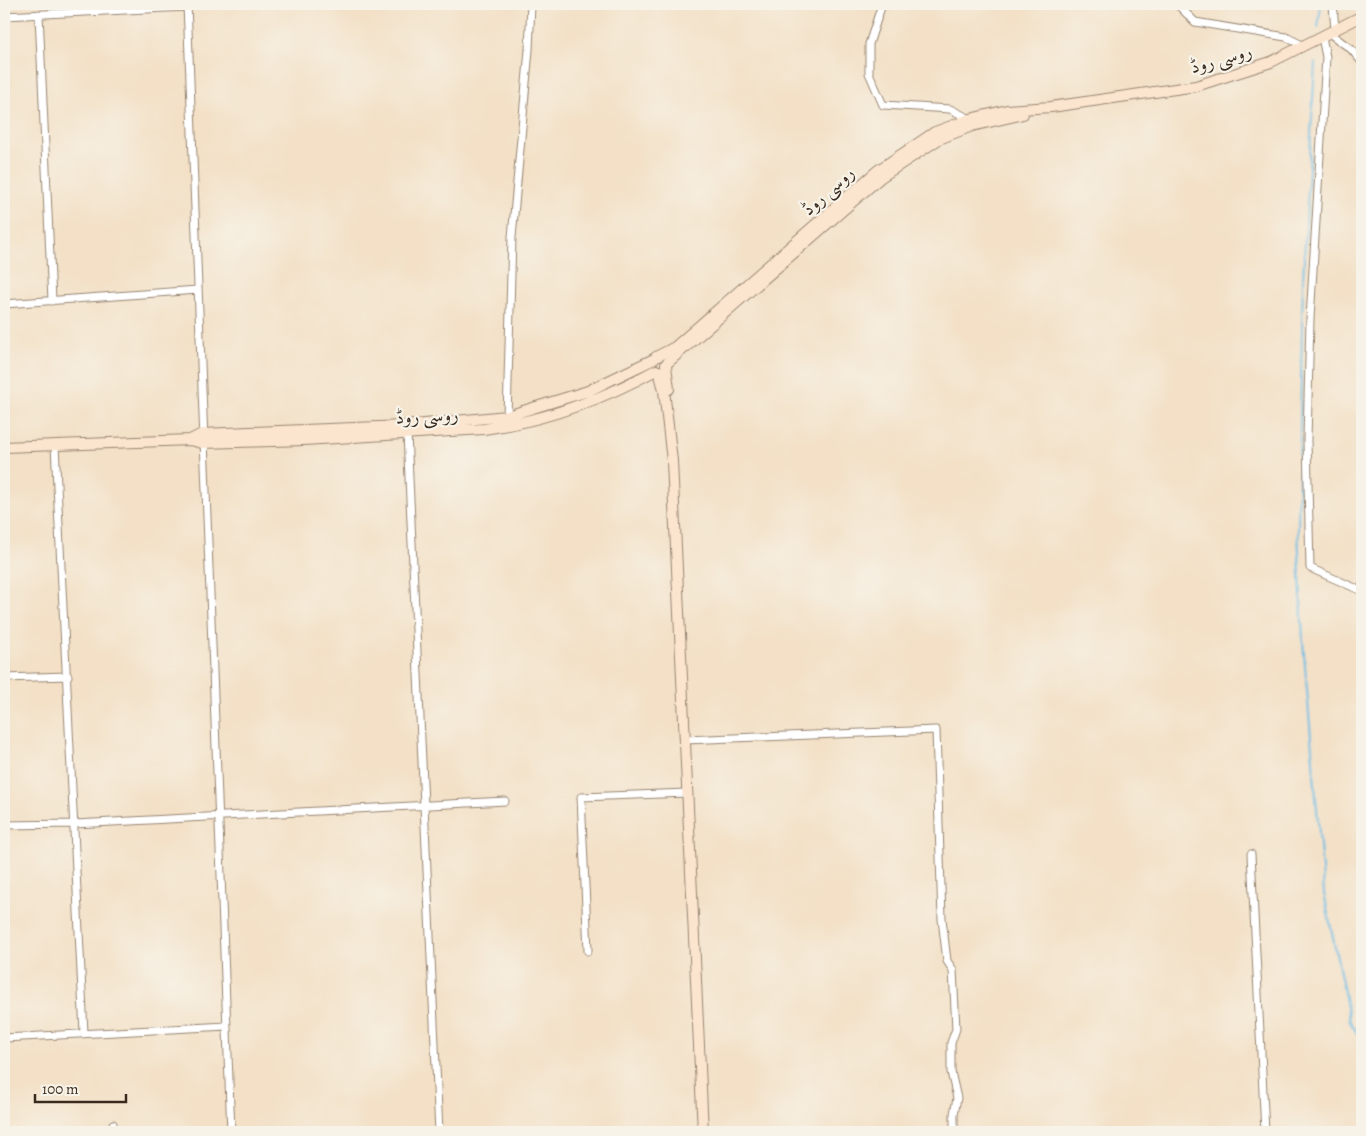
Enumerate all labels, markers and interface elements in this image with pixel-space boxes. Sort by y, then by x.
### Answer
street label: روسی روڈ [1187,38,1255,80]
street label: روسی روڈ [796,160,860,222]
street label: روسی روڈ [395,401,459,431]
scale bar [35,1071,126,1103]
text: 100 m [42,1079,79,1099]

